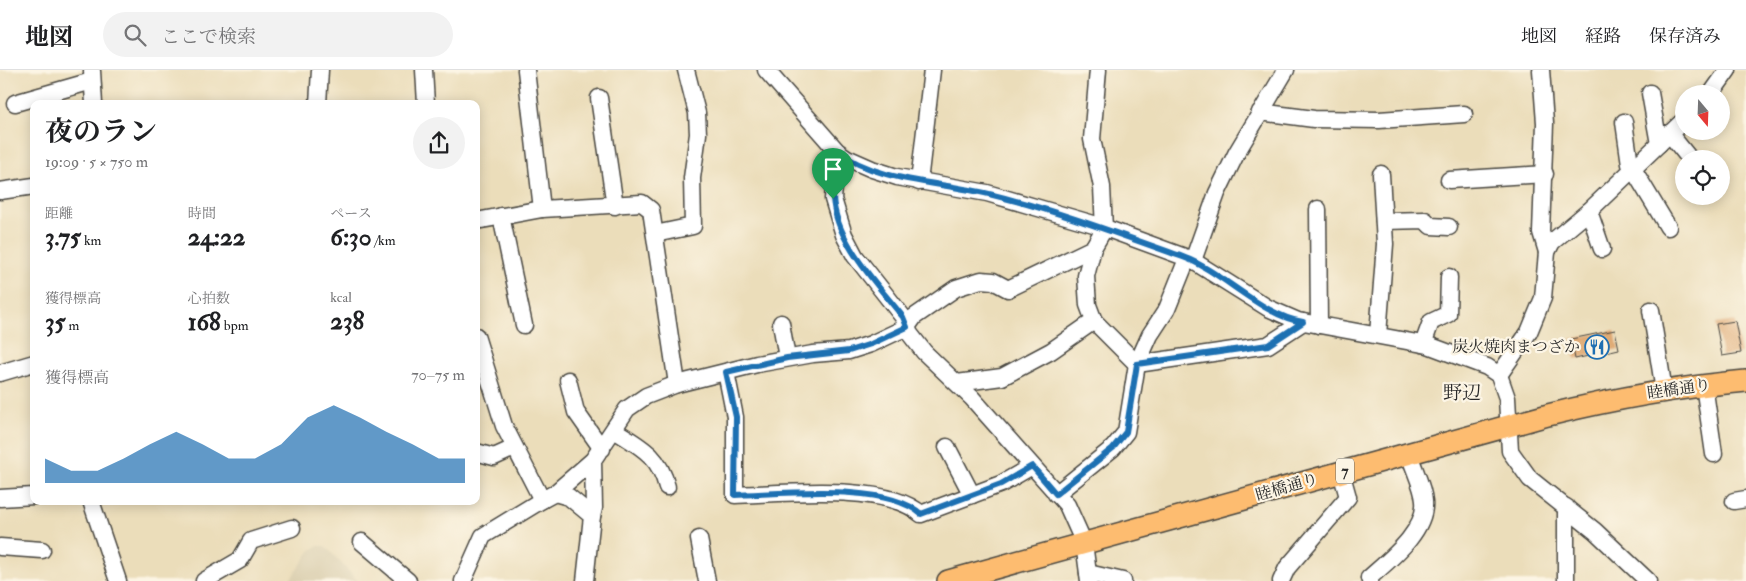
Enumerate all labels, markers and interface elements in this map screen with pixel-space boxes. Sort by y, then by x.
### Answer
search box [103,12,453,57]
icon: search [121,21,149,49]
text: 地図 [25,22,73,53]
text: ここで検索 [161,25,256,49]
text: 地図 [1521,25,1557,48]
text: 経路 [1585,25,1621,48]
text: 保存済み [1649,25,1721,48]
north arrow [1675,85,1730,140]
map controls [1675,85,1730,205]
text: 夜のラン [45,115,157,150]
button: share [413,117,465,169]
pin [812,148,854,199]
button: locate [1675,150,1730,205]
text: 19:09 · 5 × 750 m [45,152,148,172]
icon: arrive [819,155,847,183]
text: 距離 [45,205,73,222]
text: 時間 [188,205,216,222]
text: ペース [330,205,372,222]
text: 3.75 [45,222,81,253]
text: 24:22 [188,222,245,253]
text: 6:30 [330,222,372,253]
text: km [81,232,101,249]
text: /km [372,232,396,249]
text: kcal [330,289,352,306]
text: 獲得標高 [45,290,101,307]
text: 心拍数 [188,290,230,307]
text: 238 [330,306,364,337]
text: 35 [45,307,66,338]
text: 168 [188,307,221,338]
text: m [66,317,79,334]
text: bpm [221,317,249,334]
restaurant icon: 炭火焼肉まつざか [1584,334,1610,360]
place label: 炭火焼肉まつざか [1452,337,1580,357]
text: 70–75 m [411,365,465,385]
text: 獲得標高 [45,368,109,388]
street label: 睦橋通り [1646,375,1712,403]
district label: 野辺 [1443,381,1481,405]
road number: 7 [1336,458,1354,484]
street label: 睦橋通り [1253,469,1321,505]

